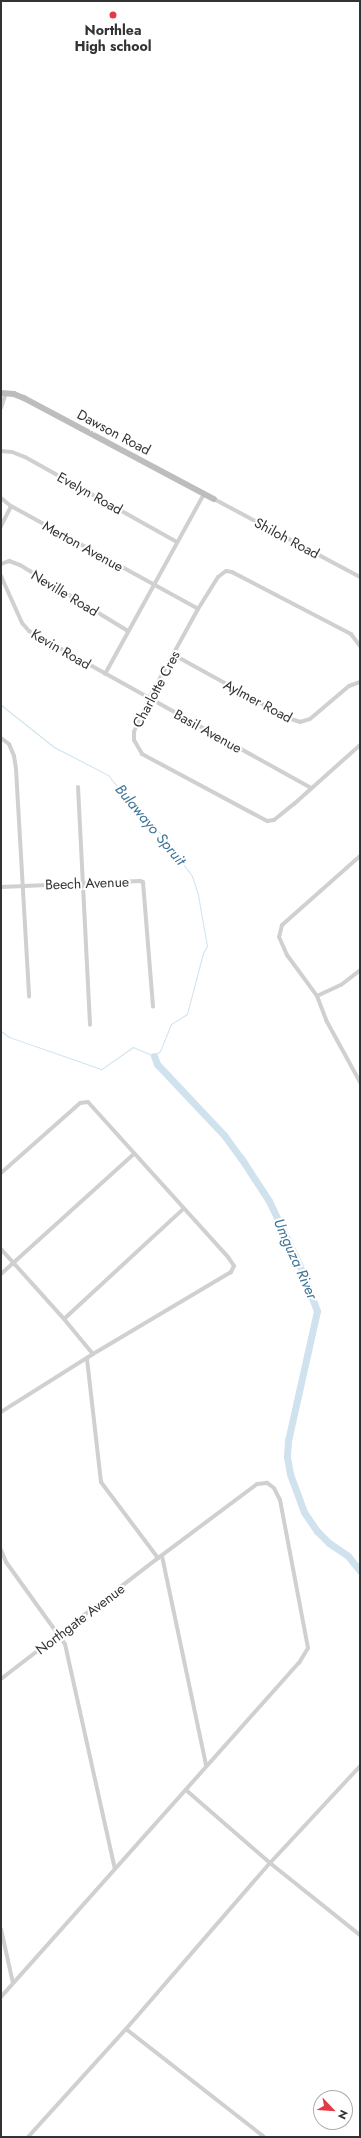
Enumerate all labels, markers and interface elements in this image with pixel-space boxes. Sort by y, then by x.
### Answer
marker: Northlea High school [108,10,118,20]
place label: Northlea High school [74,22,152,54]
street label: Dawson Road [74,406,154,458]
street label: Evelyn Road [54,468,126,518]
street label: Shiloh Road [252,514,322,562]
street label: Merton Avenue [40,517,126,575]
street label: Neville Road [28,566,102,620]
street label: Kevin Road [28,625,94,673]
street label: Charlotte Cres [129,648,183,730]
street label: Aylmer Road [221,676,295,726]
street label: Basil Avenue [171,706,245,756]
water label: Bulawayo Spruit [111,781,189,869]
street label: Beech Avenue [45,873,129,893]
water label: Umguza River [269,1216,321,1302]
street label: Northgate Avenue [32,1580,128,1658]
north arrow [313,2090,353,2130]
text: N [334,2107,352,2122]

